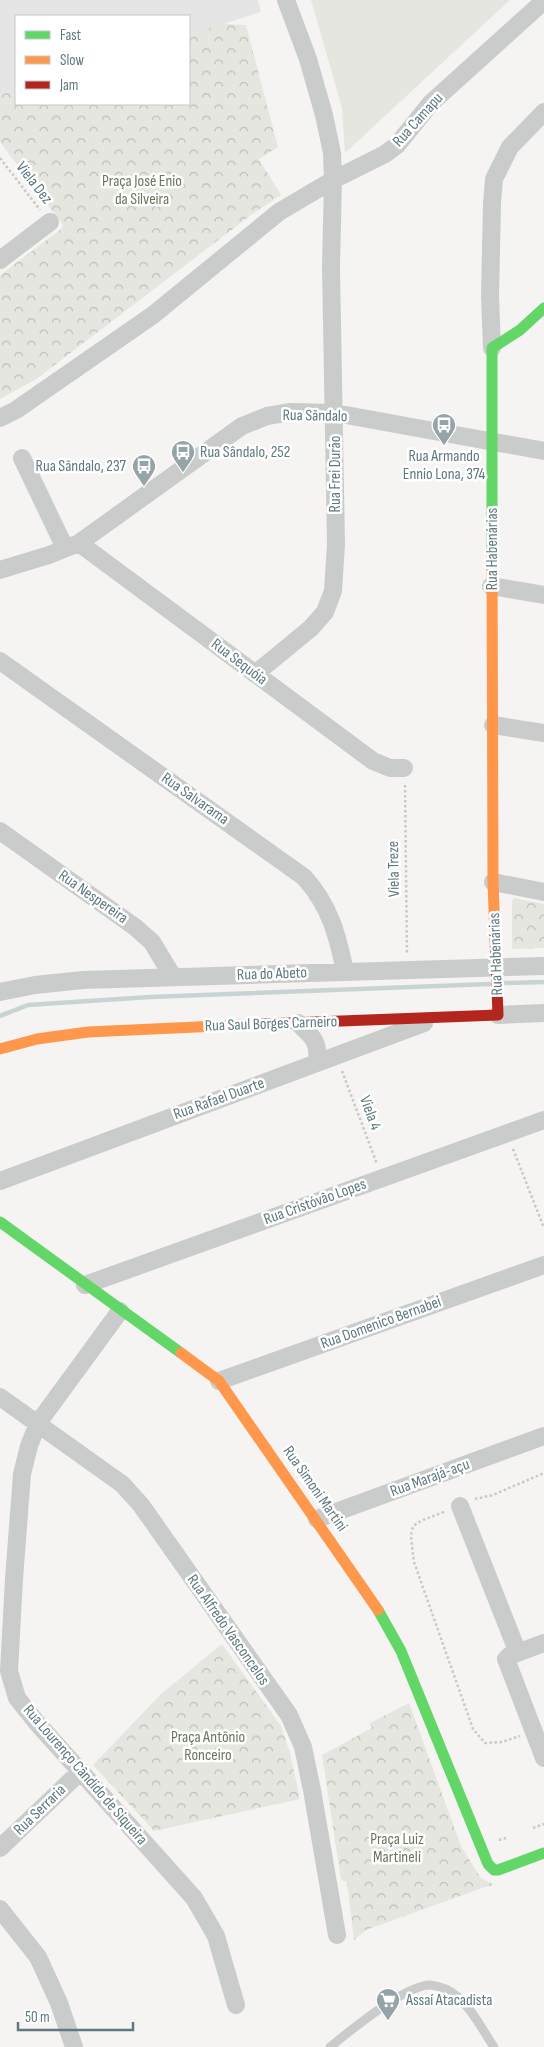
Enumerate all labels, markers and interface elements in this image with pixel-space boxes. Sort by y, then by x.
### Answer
legend [15,15,190,105]
text: Fast [60,26,82,45]
text: Slow [60,51,84,70]
text: Jam [59,76,78,95]
street label: Rua Camapu [389,89,447,151]
street label: Viela Dez [12,158,57,208]
park label: Praça José Enio da Silveira [102,172,182,209]
street label: Rua Sãndalo [282,406,348,426]
bus stop icon: Rua Armando Ennio Lona, 374 [431,412,457,446]
street label: Rua Frei Durão [326,436,345,512]
bus stop icon: Rua Sândalo, 252 [170,439,196,473]
place label: Rua Sândalo, 252 [200,443,290,462]
place label: Rua Armando Ennio Lona, 374 [403,447,486,484]
bus stop icon: Rua Sândalo, 237 [131,453,157,487]
place label: Rua Sândalo, 237 [36,457,127,476]
street label: Rua Habenárias [483,507,502,590]
street label: Rua Sequóia [207,635,271,689]
street label: Rua Salvarama [158,769,232,829]
street label: Viela Treze [384,841,404,897]
street label: Rua Nespereira [55,866,131,928]
street label: Rua Habenárias [485,912,507,996]
street label: Rua do Abeto [237,963,307,985]
street label: Rua Saul Borges Carneiro [204,1012,338,1036]
street label: Rua Rafael Duarte [171,1074,267,1124]
street label: Viela 4 [355,1093,385,1133]
street label: Rua Cristóvão Lopes [261,1175,369,1229]
street label: Rua Domenico Bernabei [318,1292,444,1354]
street label: Rua Simoni Martini [279,1443,351,1535]
street label: Rua Marajá-açu [388,1455,472,1501]
street label: Rua Alfredo Vasconcelos [183,1571,273,1689]
street label: Rua Lourenço Cândido de Siqueira [19,1701,151,1849]
park label: Praça Antônio Ronceiro [171,1728,245,1765]
street label: Rua Serraria [10,1781,70,1839]
park label: Praça Luiz Martineli [370,1830,424,1867]
supermarket icon: Assaí Atacadista [375,1987,401,2021]
place label: Assaí Atacadista [405,1991,492,2010]
scale bar [18,2000,132,2032]
text: 50 m [25,2008,50,2027]

